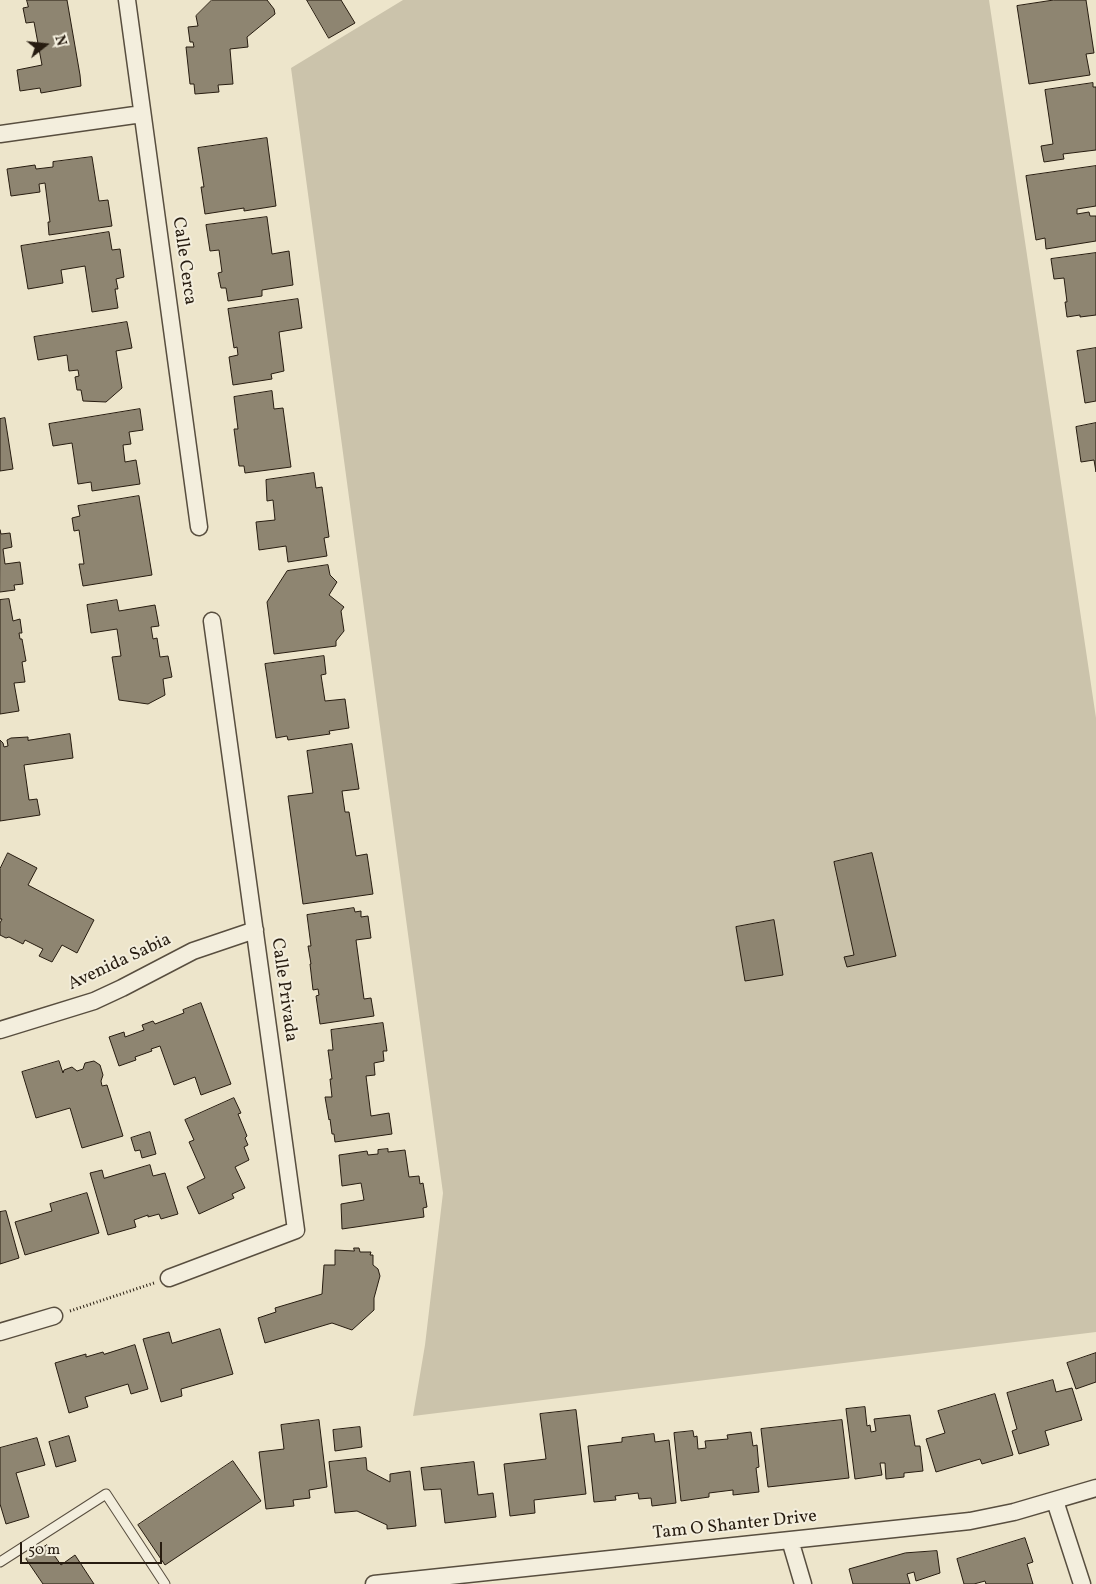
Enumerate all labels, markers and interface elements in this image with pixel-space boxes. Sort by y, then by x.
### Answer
north arrow [20,20,70,70]
text: N [49,33,70,48]
street label: Calle Cerca [166,216,200,306]
street label: Avenida Sabia [65,930,175,996]
street label: Calle Privada [265,937,301,1043]
street label: Tam O Shanter Drive [652,1507,818,1545]
scale bar [22,1532,165,1564]
text: 50 m [28,1540,60,1561]

